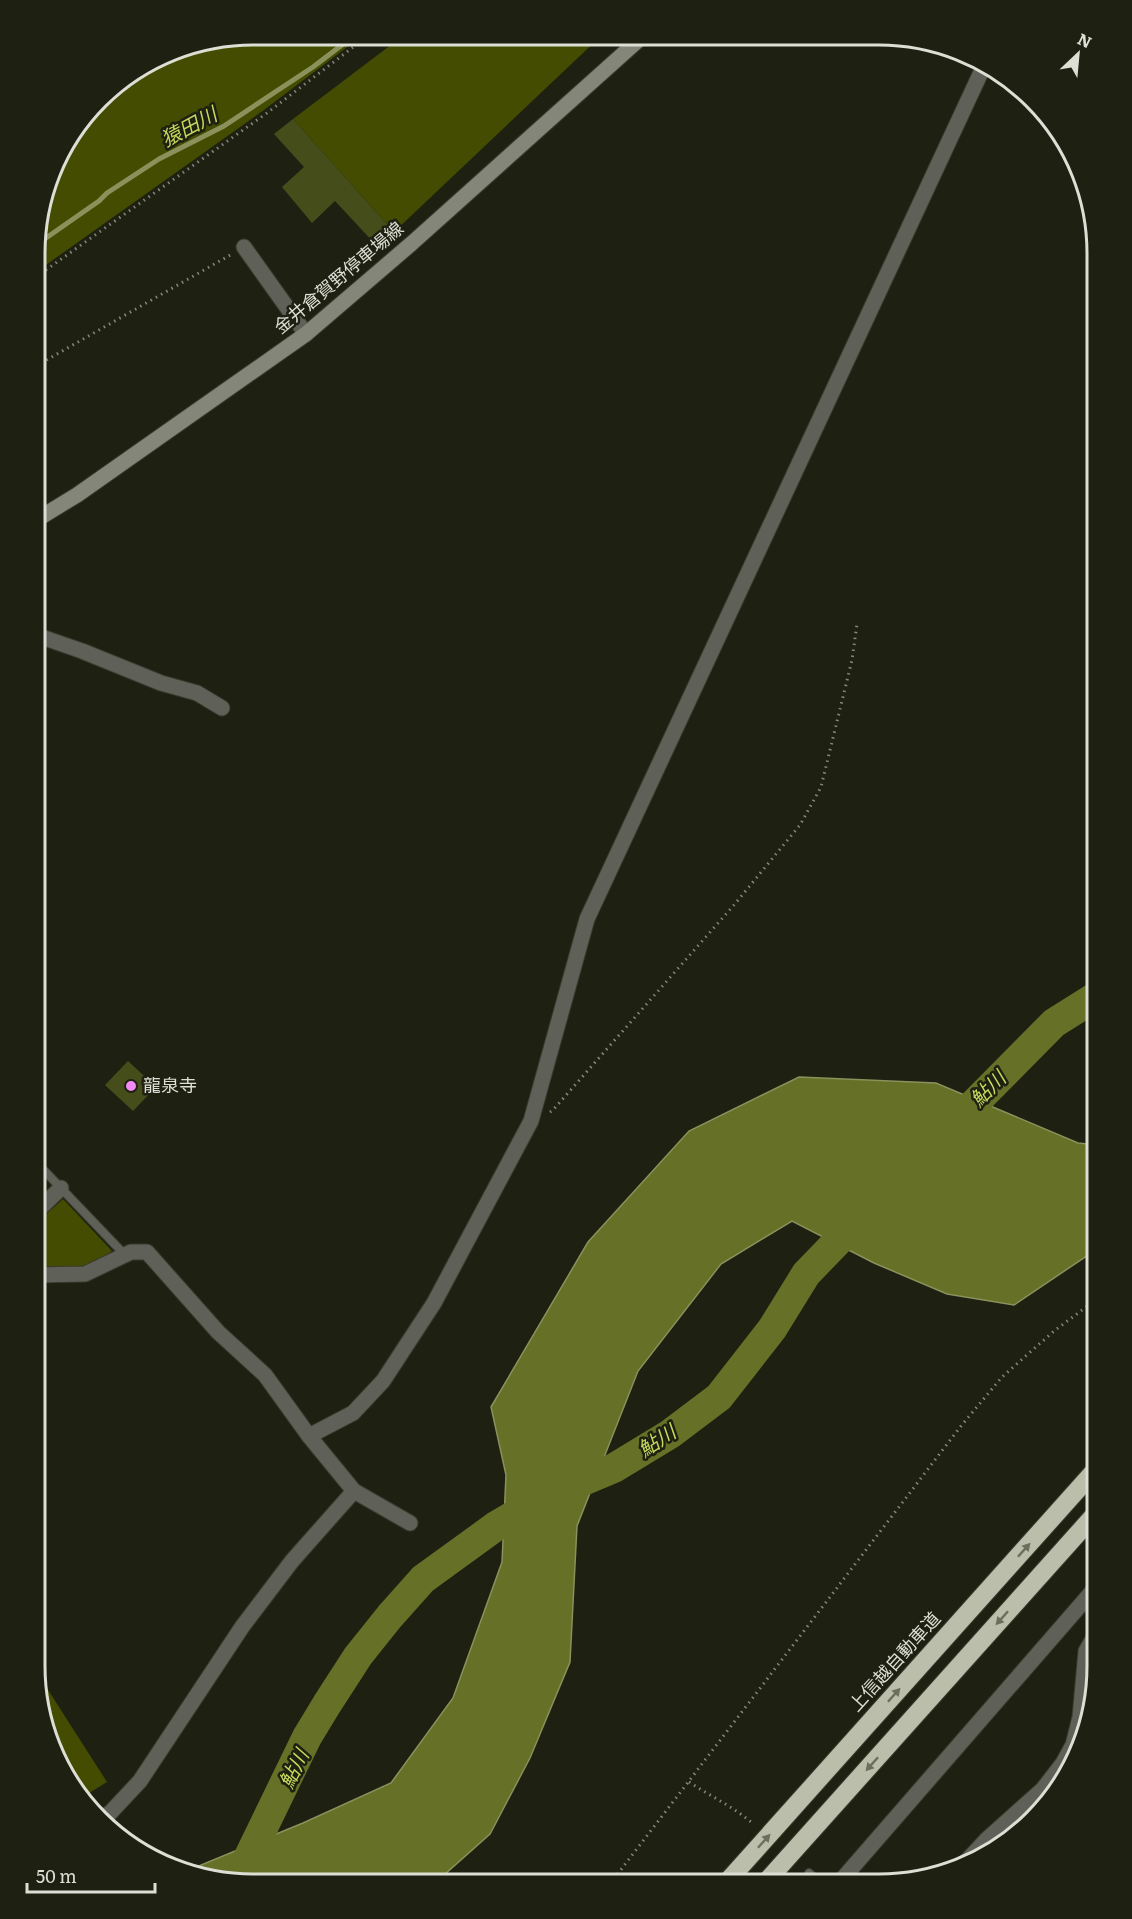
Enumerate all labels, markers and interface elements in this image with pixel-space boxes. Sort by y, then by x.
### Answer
north arrow [1048,24,1108,84]
text: N [1074,26,1096,53]
water label: 猿田川 [155,97,223,153]
street label: 金井倉賀野停車場線 [267,214,409,339]
water label: 鮎川 [962,1061,1013,1112]
place label: 龍泉寺 [143,1071,197,1098]
marker: 龍泉寺 [124,1079,138,1093]
water label: 鮎川 [631,1415,683,1463]
one-way arrow [1017,1543,1030,1558]
street label: 上信越自動車道 [842,1605,946,1717]
one-way arrow [996,1610,1009,1625]
one-way arrow [887,1688,900,1703]
water label: 鮎川 [270,1742,316,1793]
one-way arrow [865,1756,879,1771]
one-way arrow [757,1833,771,1848]
scale bar [27,1856,154,1894]
text: 50 m [36,1862,77,1889]

